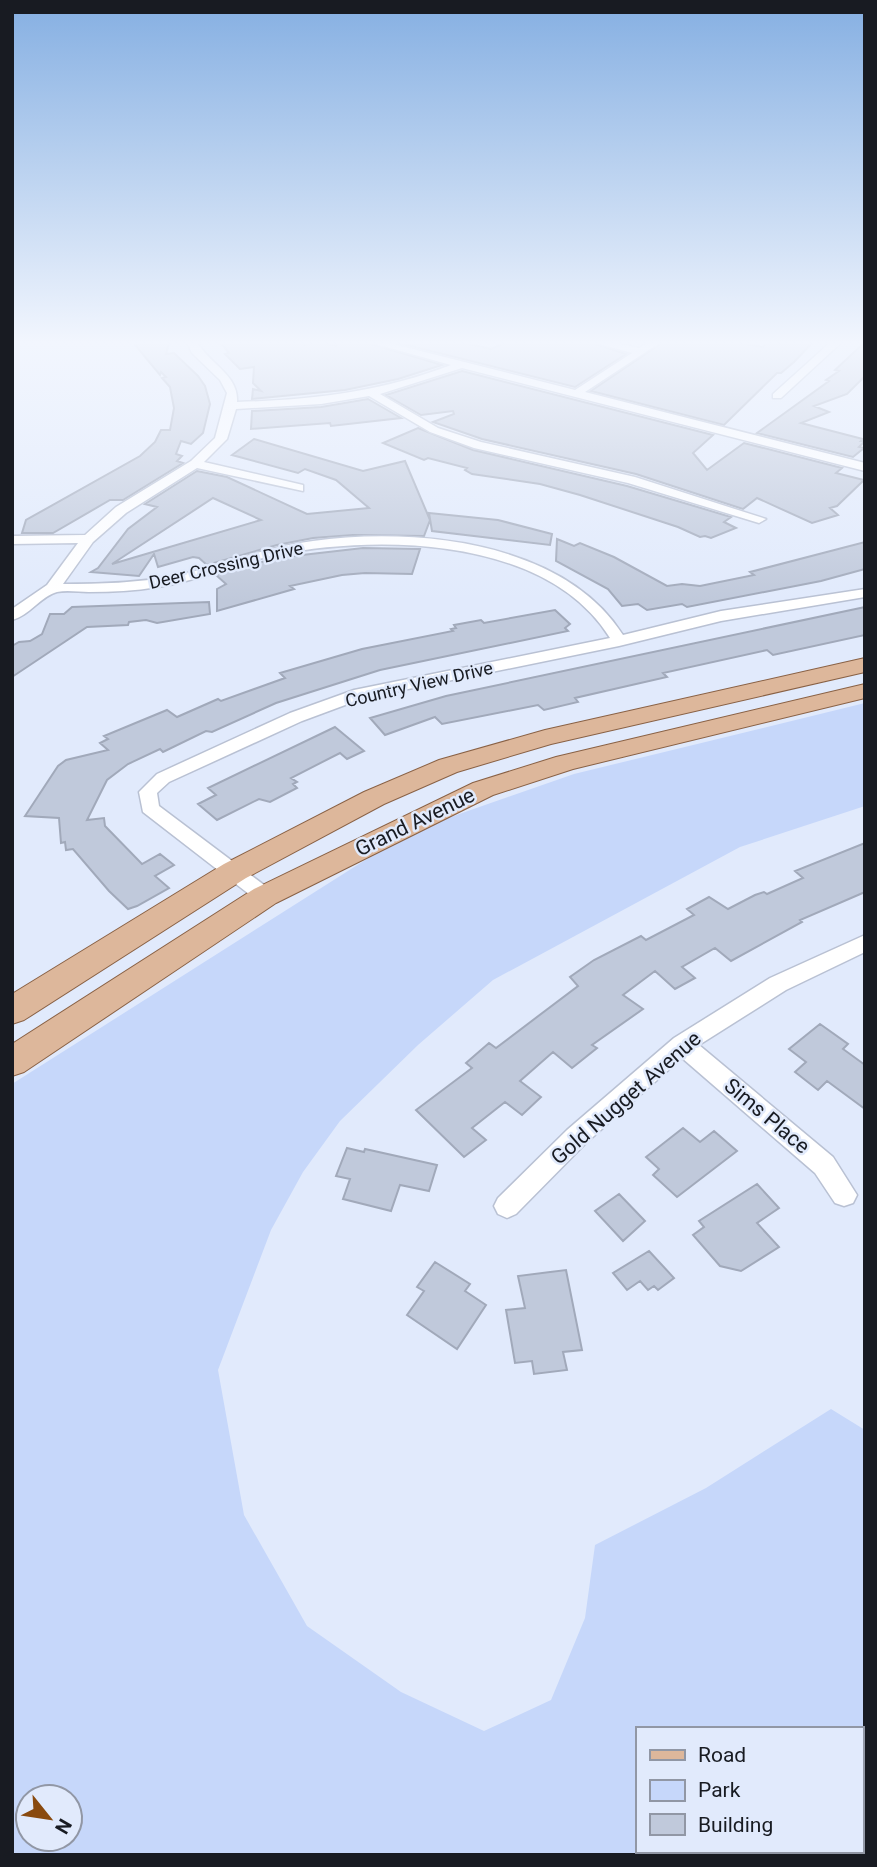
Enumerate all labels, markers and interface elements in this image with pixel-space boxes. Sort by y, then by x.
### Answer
street label: Deer Crossing Drive [147,537,305,593]
street label: Country View Drive [343,657,495,711]
street label: Grand Avenue [351,783,479,861]
street label: Gold Nugget Avenue [546,1026,706,1170]
street label: Sims Place [719,1073,815,1159]
legend [636,1727,863,1853]
text: Road [698,1743,746,1767]
text: Park [698,1778,741,1802]
north arrow [14,1783,84,1853]
text: Building [698,1813,773,1837]
text: N [50,1815,77,1838]

